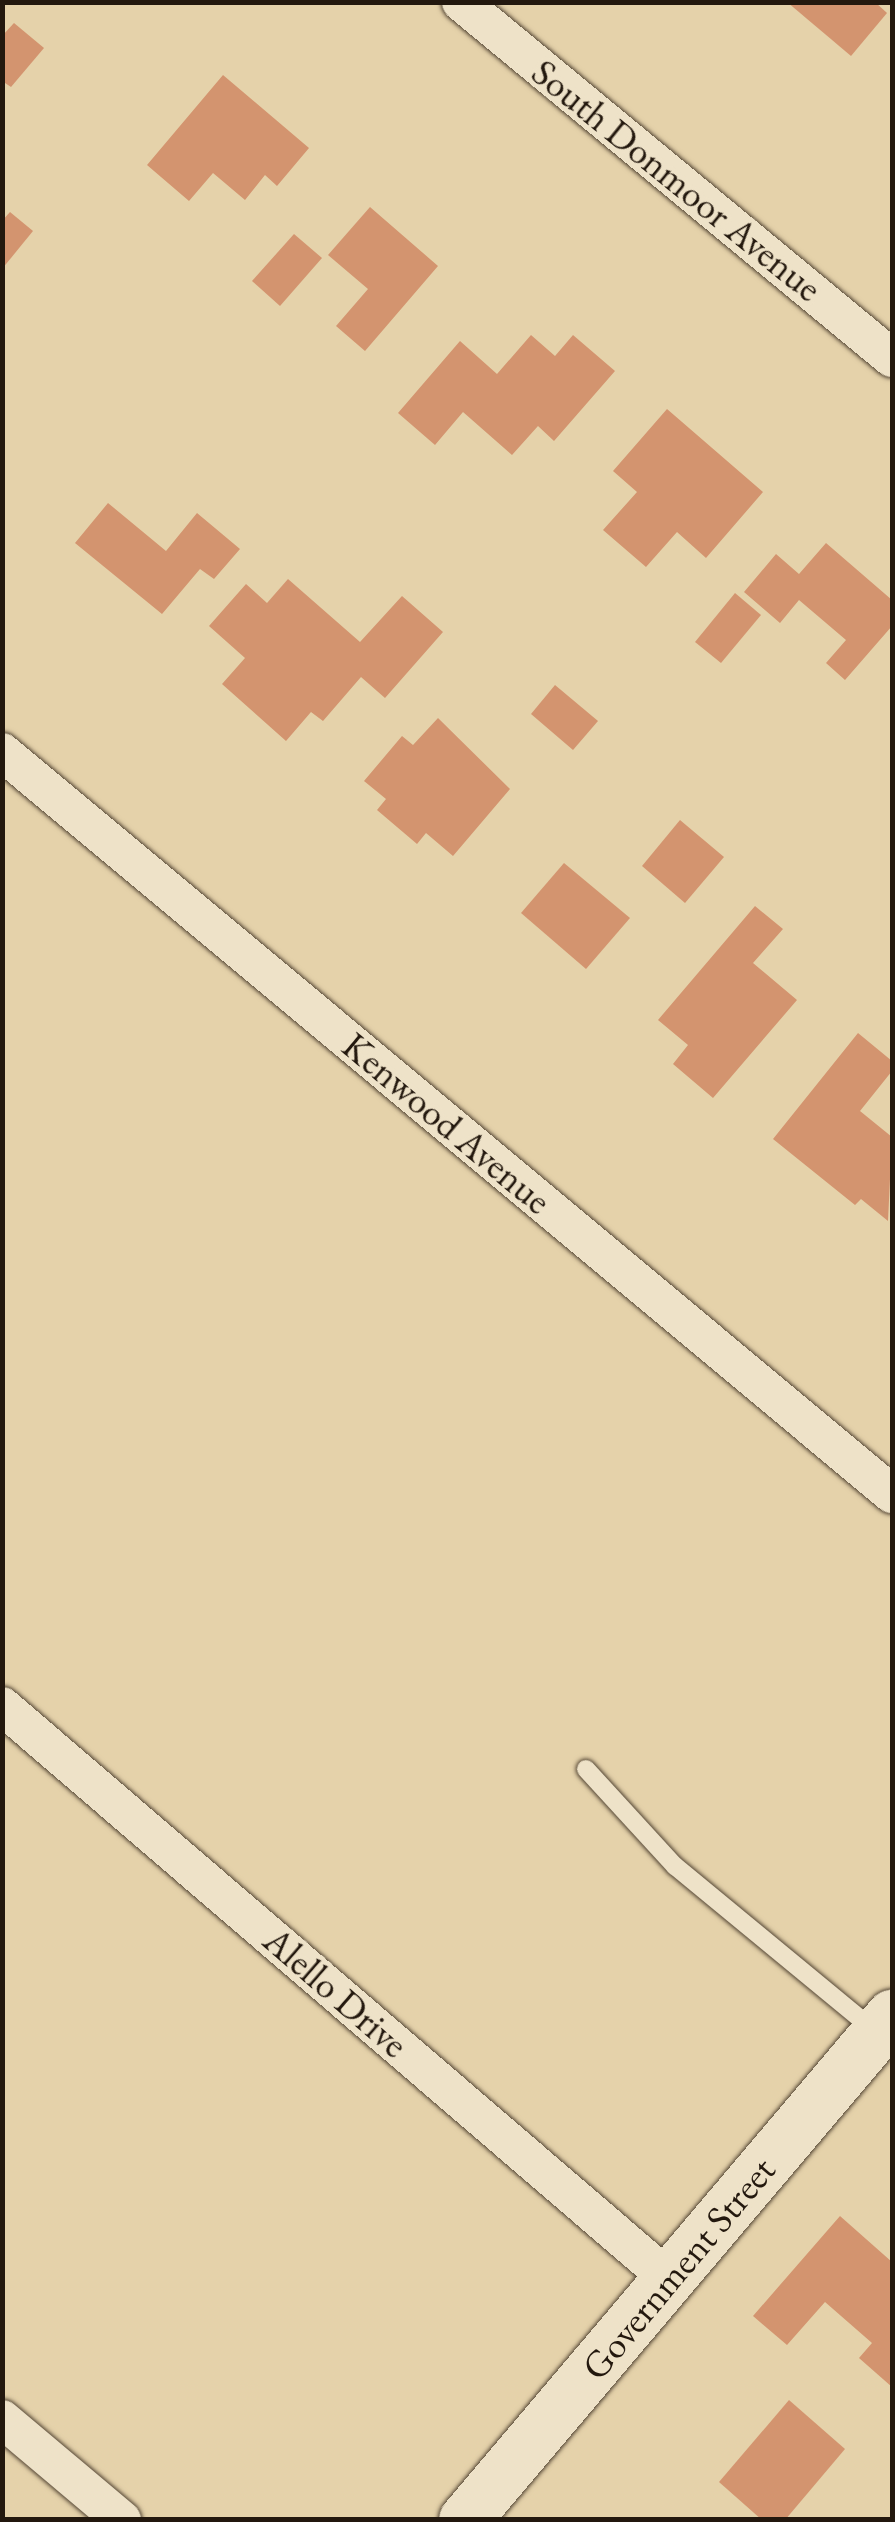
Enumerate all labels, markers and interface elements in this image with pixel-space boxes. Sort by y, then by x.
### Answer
street label: South Donmoor Avenue [523,49,831,311]
street label: Kenwood Avenue [333,1022,561,1224]
street label: Alello Drive [255,1917,417,2067]
street label: Government Street [572,2147,784,2389]

